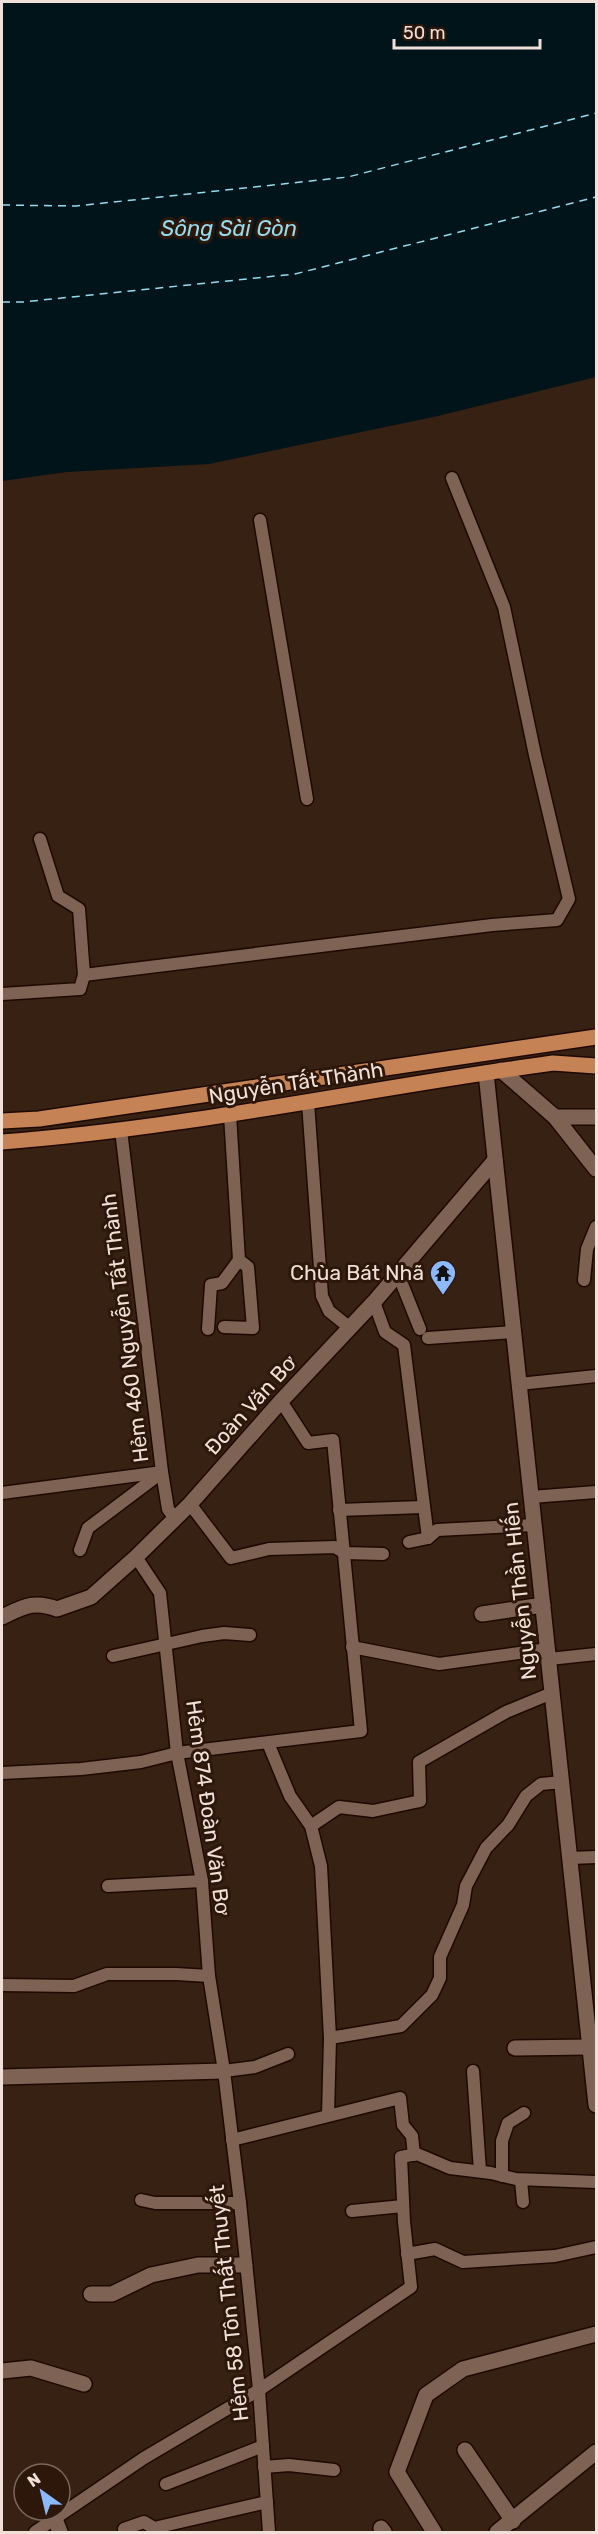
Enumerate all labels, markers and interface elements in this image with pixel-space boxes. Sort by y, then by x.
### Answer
scale bar [394,12,540,50]
text: 50 m [403,22,446,44]
water label: Sông Sài Gòn [161,215,297,242]
street label: Nguyễn Tất Thành [207,1056,385,1109]
street label: Hẻm 460 Nguyễn Tất Thành [96,1192,153,1464]
temple icon: Chùa Bát Nhã [428,1258,458,1296]
place label: Chùa Bát Nhã [290,1260,424,1285]
street label: Đoàn Văn Bơ [199,1350,302,1460]
street label: Nguyễn Thần Hiến [498,1501,541,1681]
street label: Hẻm 874 Đoàn Văn Bơ [181,1698,236,1918]
street label: Hẻm 58 Tôn Thất Thuyết [204,2184,253,2423]
north arrow [12,2462,72,2522]
text: N [24,2469,44,2491]

